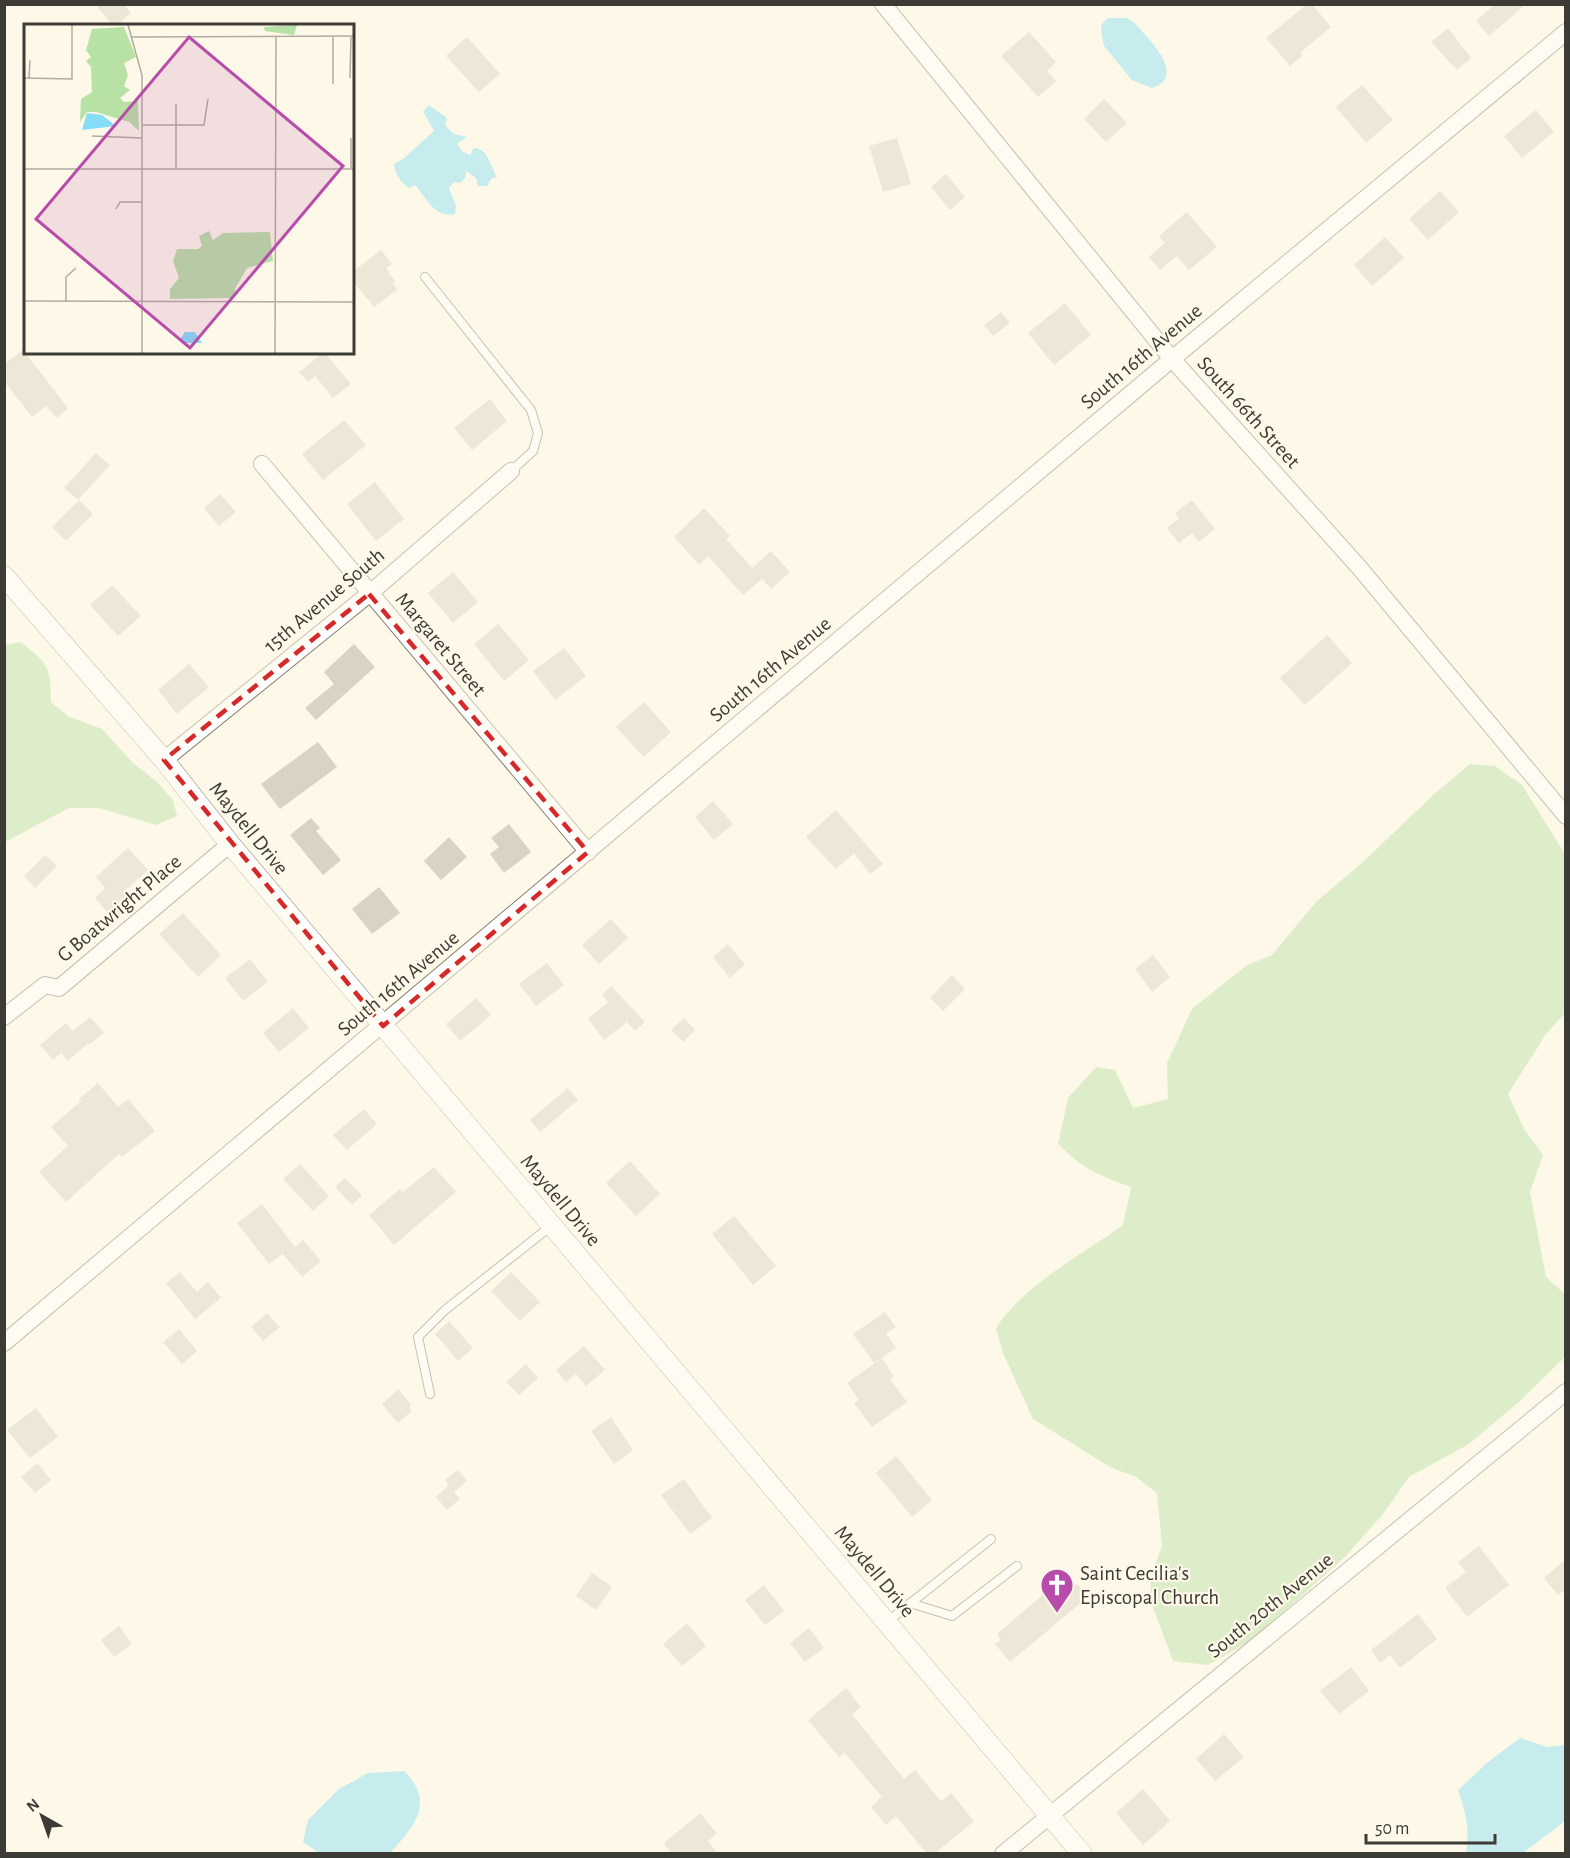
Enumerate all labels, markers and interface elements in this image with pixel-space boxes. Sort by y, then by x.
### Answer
inset map [24,24,354,354]
street label: South 16th Avenue [1077,300,1206,413]
street label: South 66th Street [1193,353,1304,472]
street label: 15th Avenue South [260,544,388,657]
street label: Margaret Street [391,588,490,700]
street label: South 16th Avenue [706,613,835,726]
street label: Maydell Drive [205,778,292,879]
street label: G Boatwright Place [53,851,185,966]
street label: South 16th Avenue [334,927,463,1040]
street label: Maydell Drive [516,1150,605,1250]
street label: Maydell Drive [830,1521,919,1621]
street label: South 20th Avenue [1204,1549,1337,1662]
place label: Saint Cecilia's Episcopal Church [1080,1563,1219,1608]
church icon: Saint Cecilia's Episcopal Church [1039,1567,1075,1614]
north arrow [12,1786,72,1846]
text: N [24,1796,42,1815]
scale bar [1366,1807,1495,1845]
text: 50 m [1375,1820,1409,1838]

